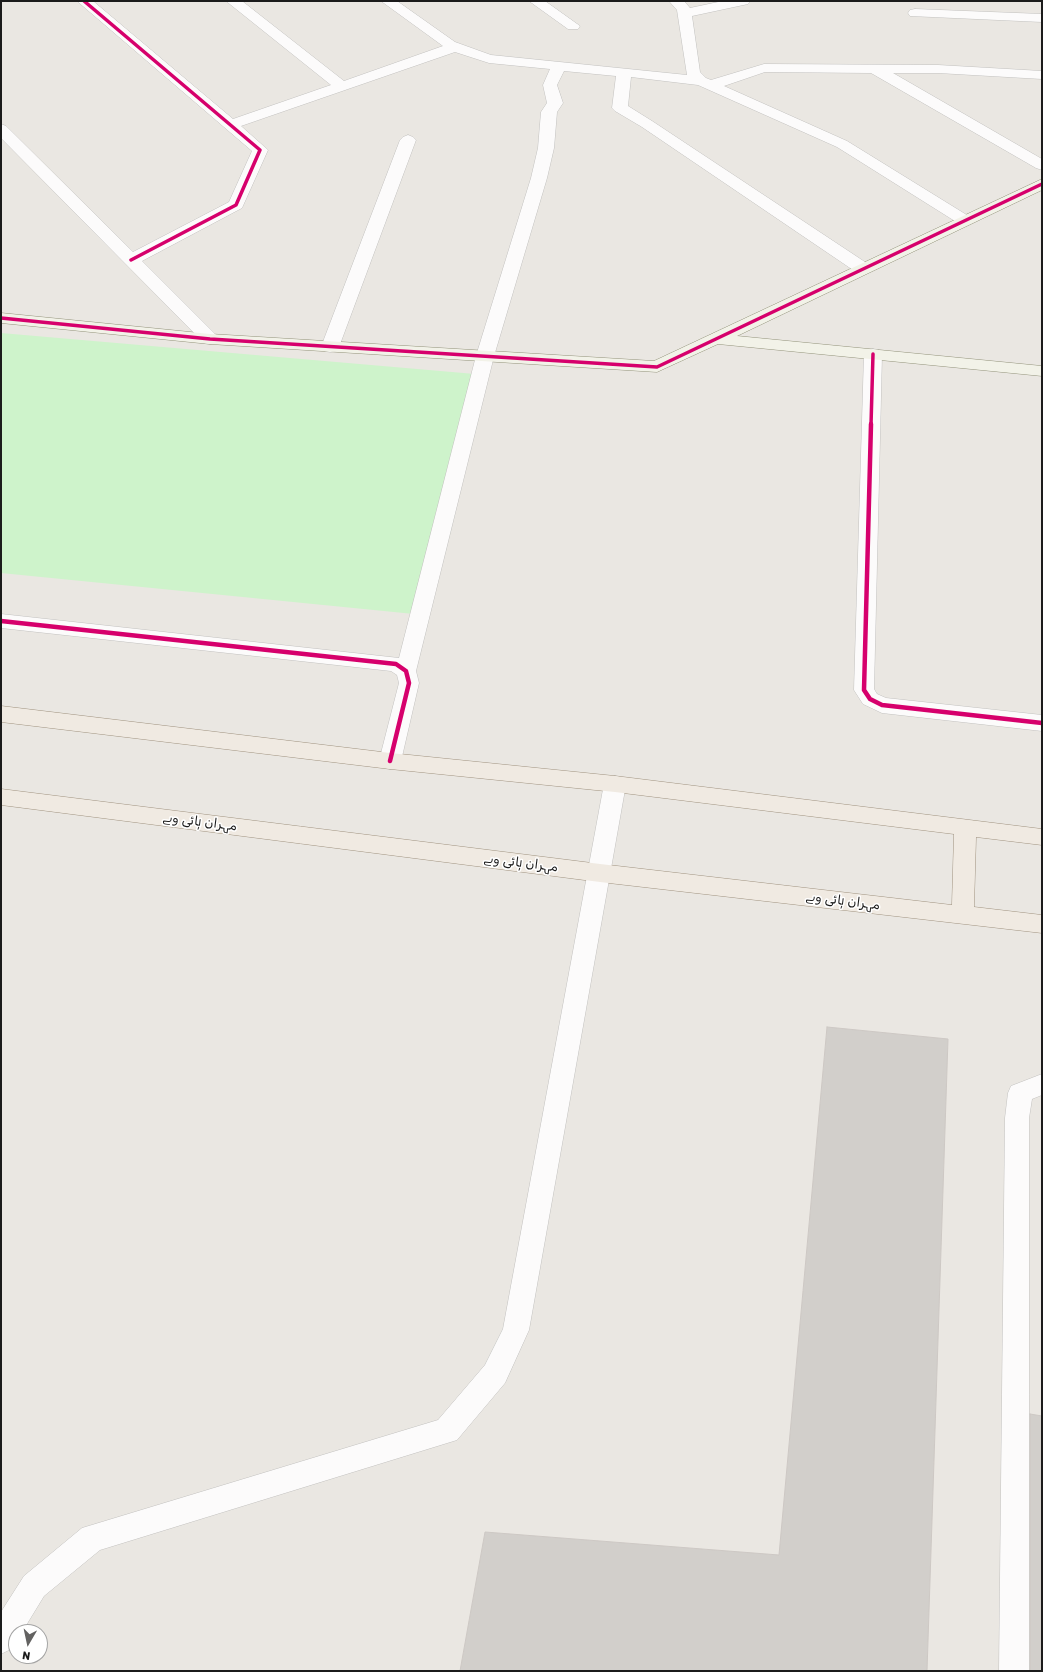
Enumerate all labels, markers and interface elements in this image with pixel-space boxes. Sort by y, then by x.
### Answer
street label: مہران ہائی وے [162,810,238,834]
street label: مہران ہائی وے [483,851,559,875]
street label: مہران ہائی وے [805,889,881,913]
north arrow [8,1624,48,1664]
text: N [21,1648,31,1662]

